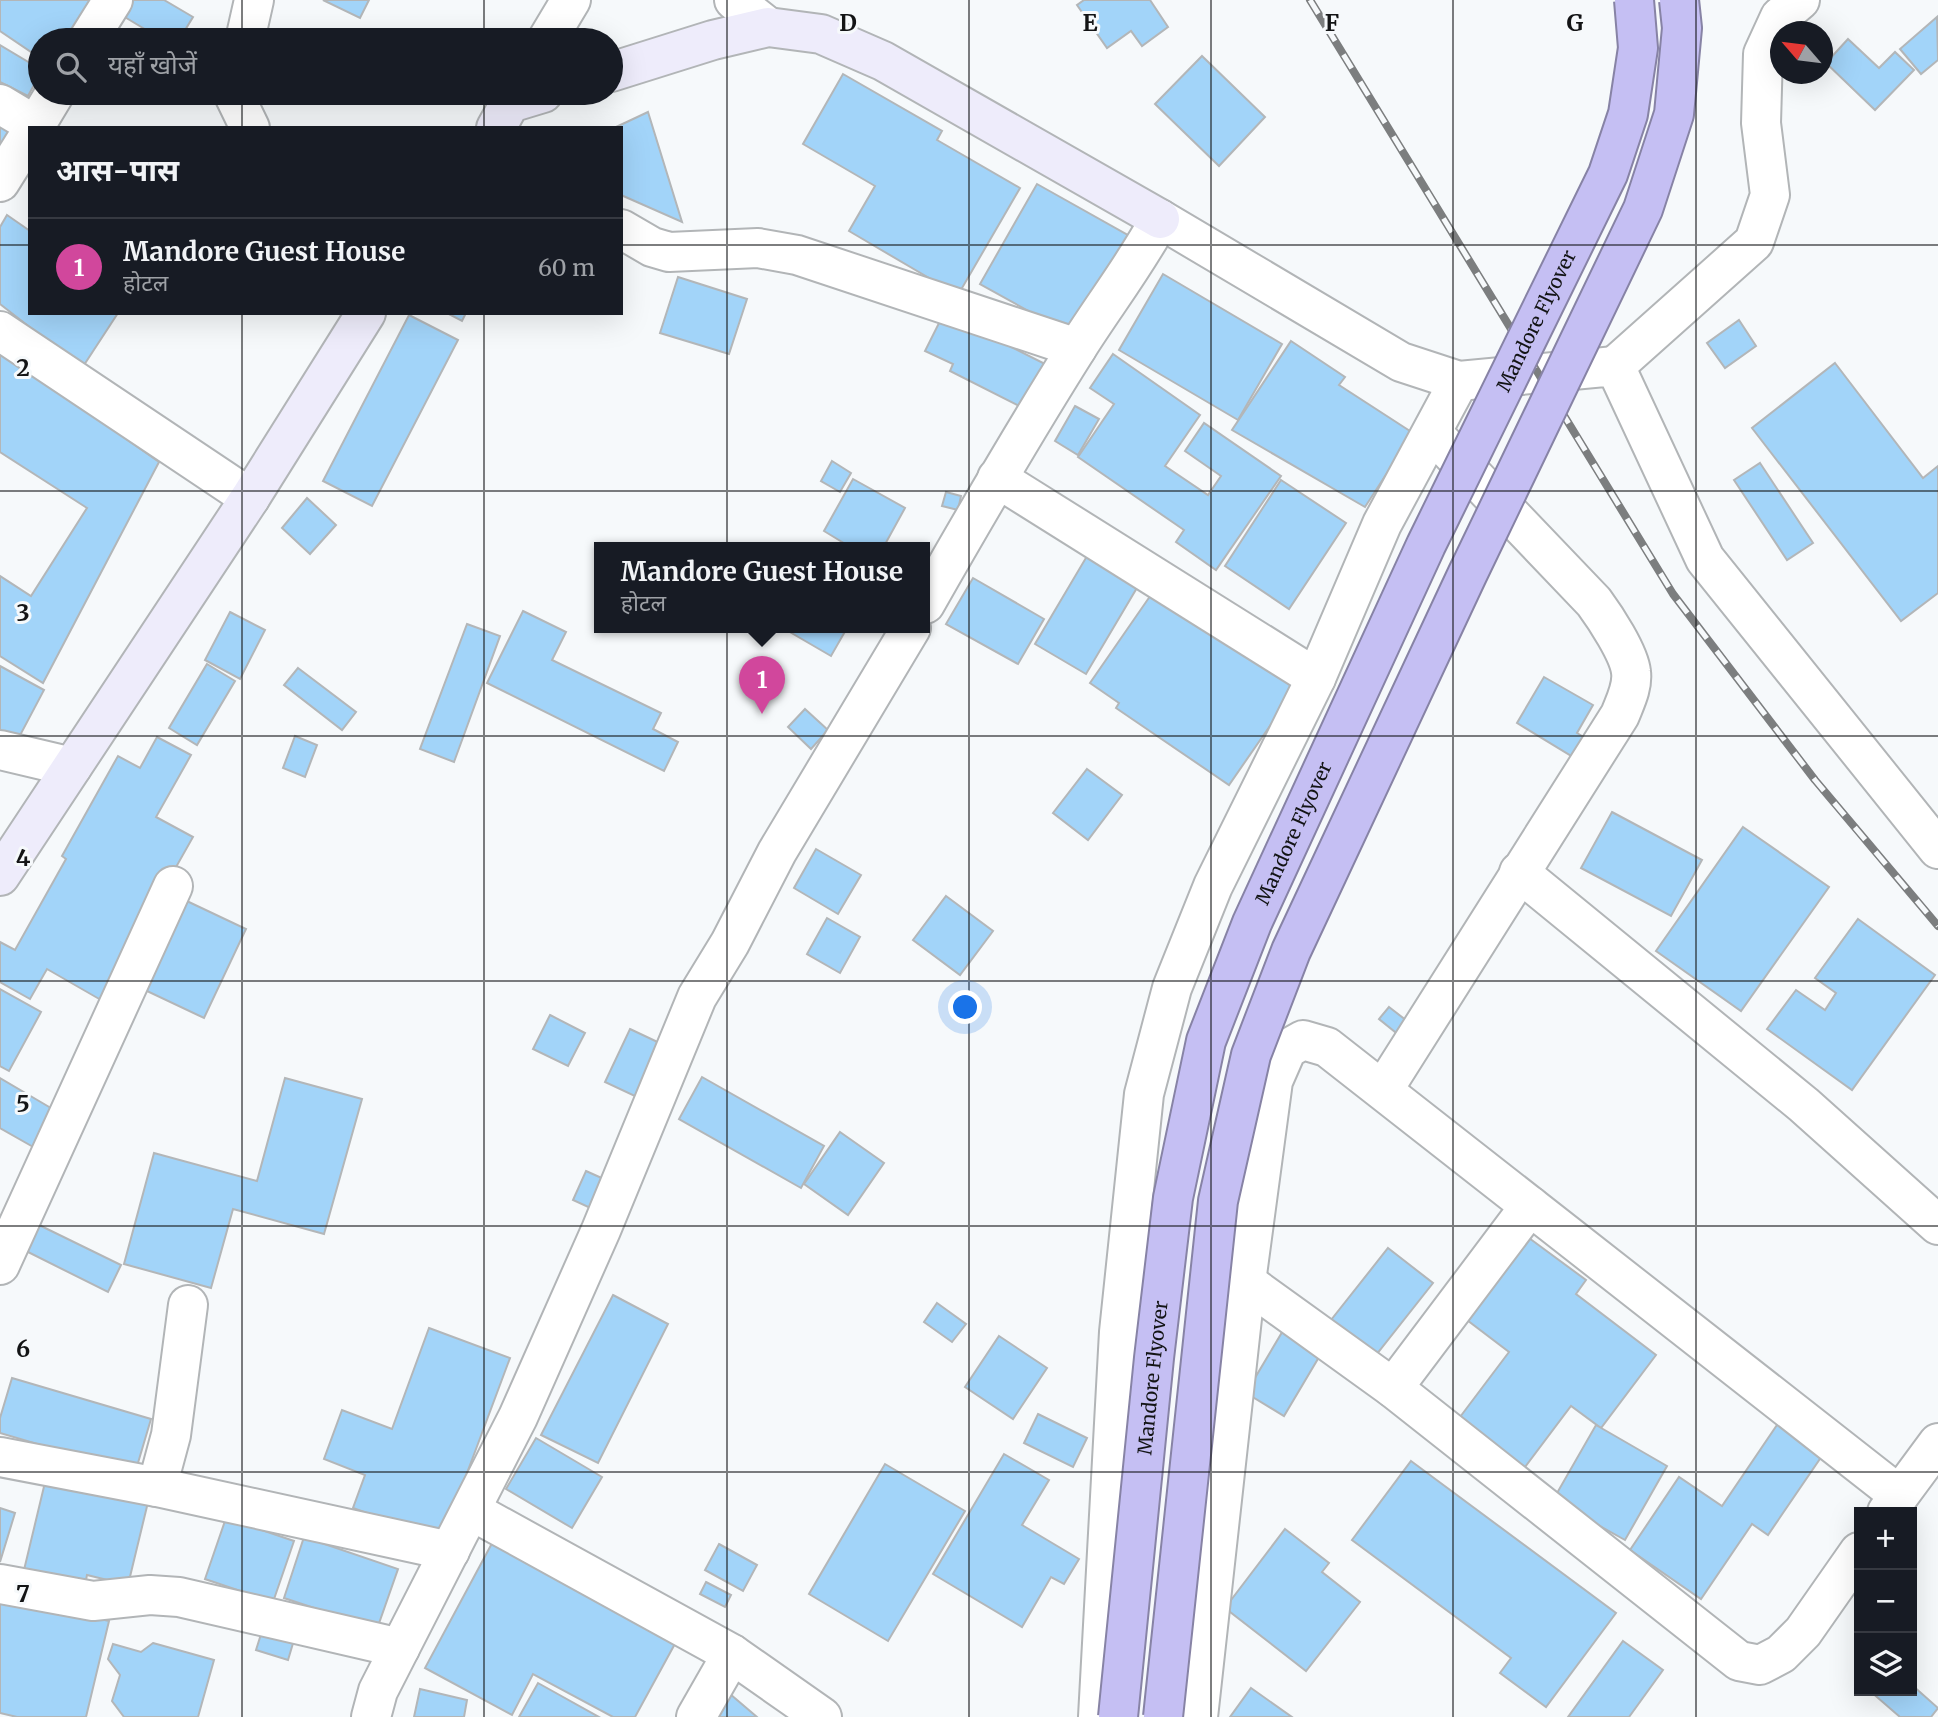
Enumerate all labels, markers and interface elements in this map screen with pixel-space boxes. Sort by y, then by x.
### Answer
text: D [839,8,857,37]
text: E [1082,8,1098,37]
text: F [1325,8,1339,37]
text: G [1567,8,1584,37]
north arrow [1770,21,1833,84]
search box [28,28,623,105]
icon: search [52,48,90,86]
text: यहाँ खोजें [108,48,197,81]
text: आस-पास [56,151,179,189]
text: Mandore Guest House [123,235,405,268]
street label: Mandore Flyover [1491,245,1581,396]
text: 1 [74,253,84,282]
text: 60 m [538,253,595,282]
text: होटल [123,268,168,297]
text: 2 [16,353,30,382]
popup [594,542,930,633]
text: Mandore Guest House [621,555,903,588]
text: होटल [621,588,666,617]
text: 3 [16,598,30,627]
pin: 1 [739,656,785,714]
street label: Mandore Flyover [1250,757,1337,908]
text: 4 [16,843,31,872]
your location [948,990,982,1024]
text: 5 [16,1089,30,1118]
street label: Mandore Flyover [1132,1299,1173,1456]
text: 6 [16,1334,30,1363]
map controls [1854,1507,1917,1696]
button: + [1854,1507,1917,1570]
button: − [1854,1570,1917,1633]
text: 7 [16,1579,30,1608]
button: layers [1854,1633,1917,1696]

